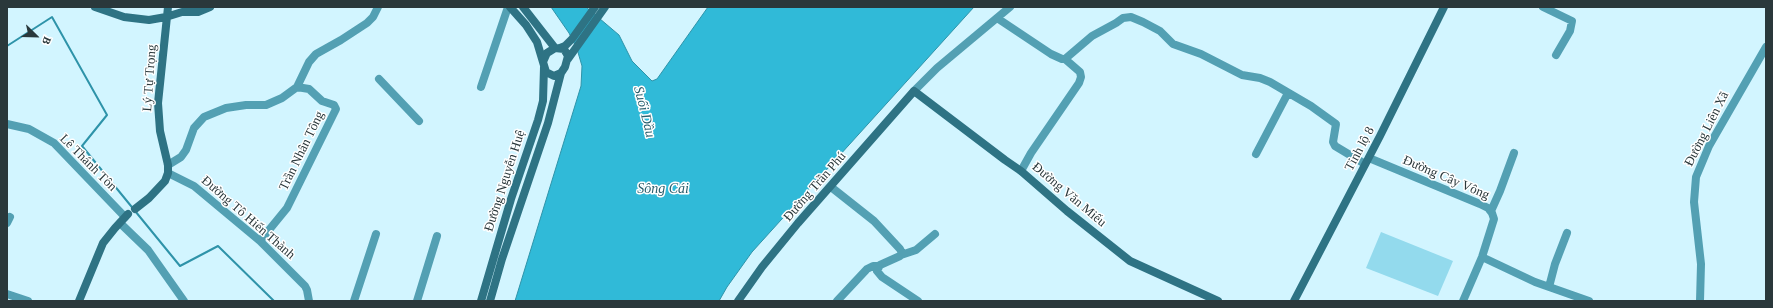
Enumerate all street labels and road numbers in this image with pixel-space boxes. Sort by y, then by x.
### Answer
street label: Lý Tự Trọng [140,44,160,112]
street label: Đường Liên Xã [1681,89,1733,169]
street label: Trần Nhân Tông [276,109,328,193]
street label: Tỉnh lộ 8 [1342,124,1378,174]
street label: Đường Nguyễn Huệ [481,128,529,234]
street label: Lê Thánh Tôn [56,131,120,195]
street label: Đường Trần Phú [781,149,849,225]
street label: Đường Cây Vông [1400,153,1492,203]
street label: Đường Văn Miếu [1029,159,1109,231]
street label: Đường Tô Hiến Thành [198,173,298,263]

